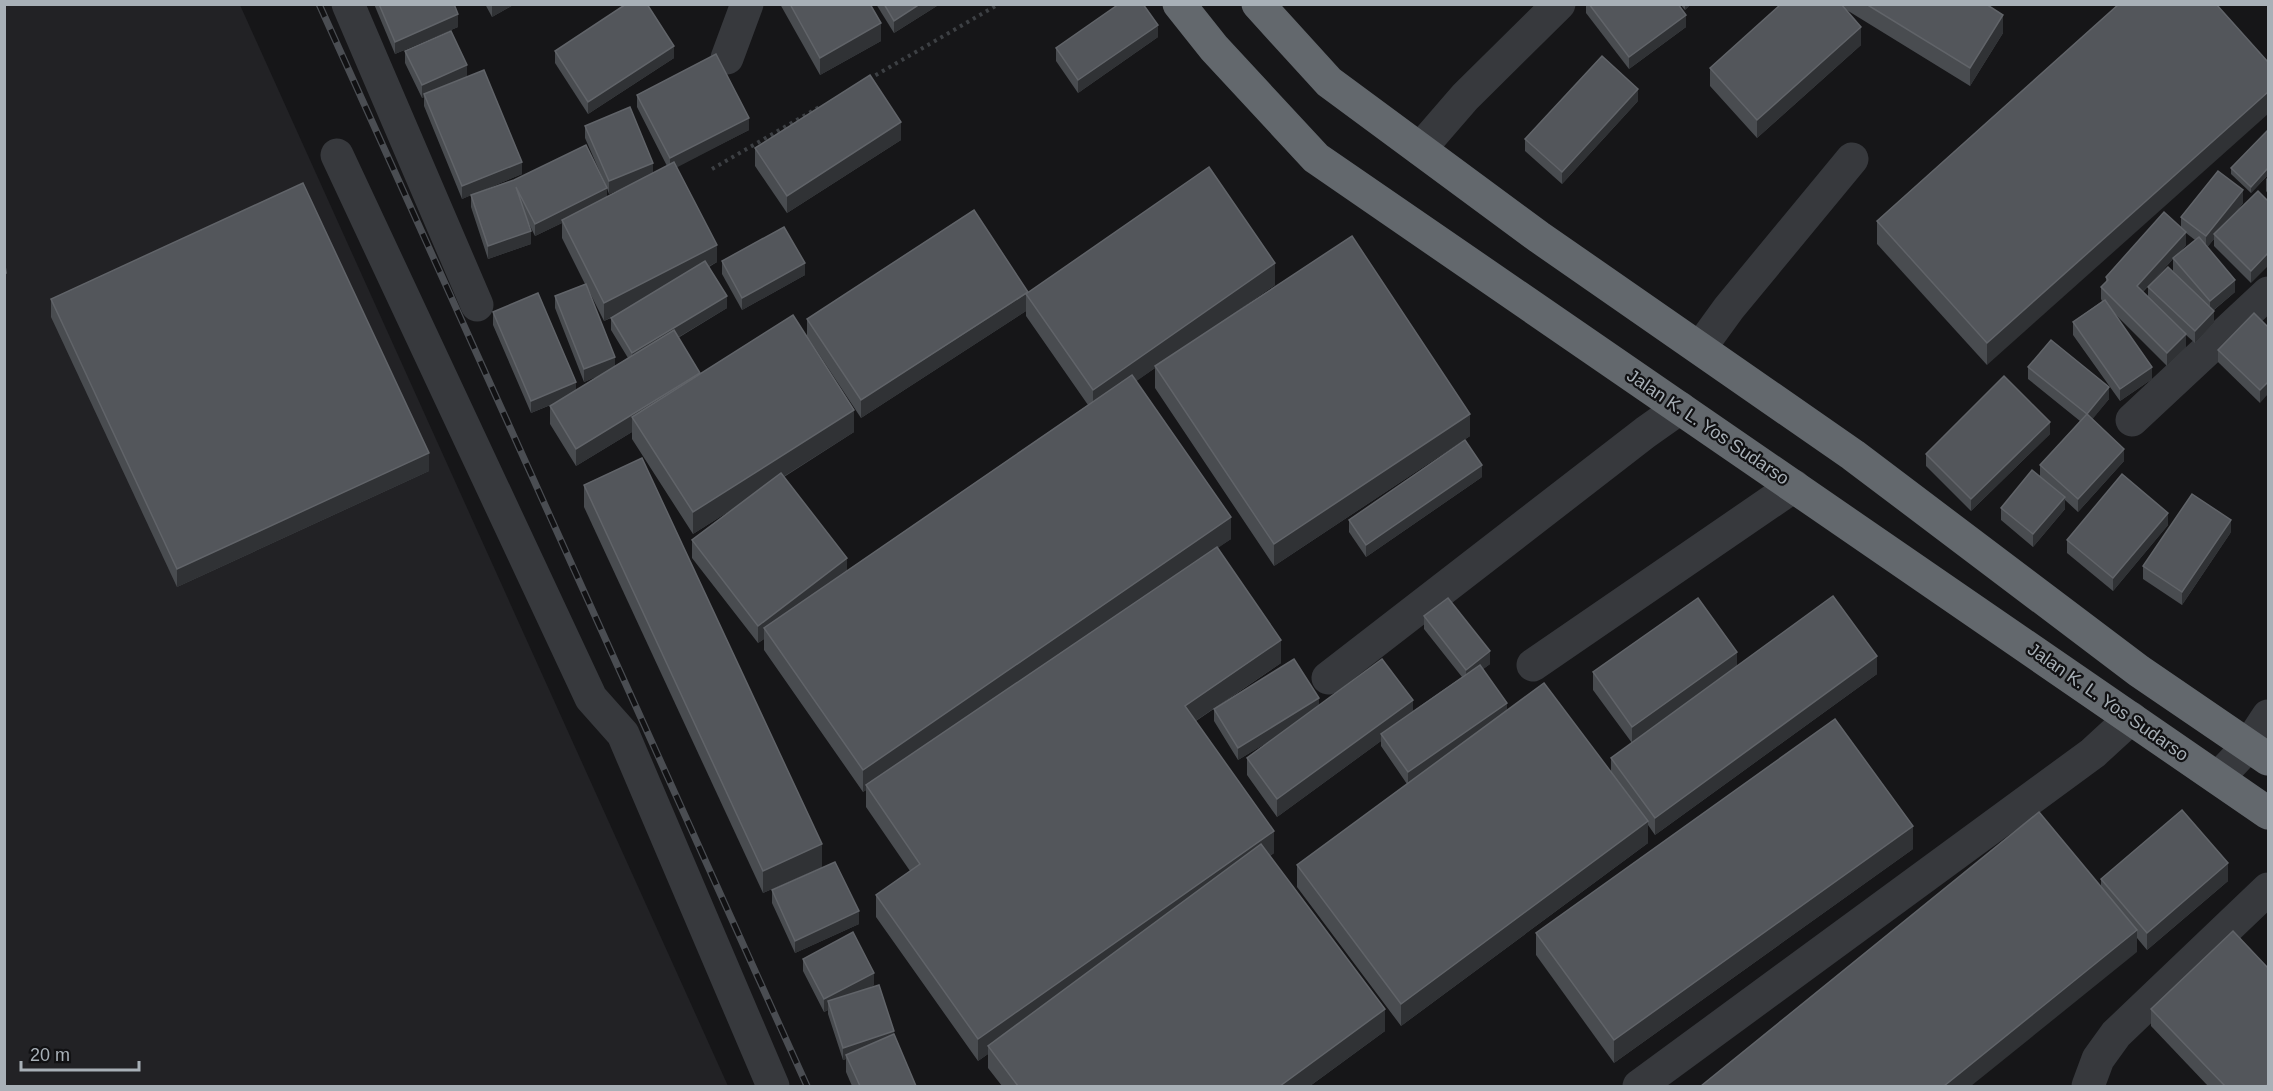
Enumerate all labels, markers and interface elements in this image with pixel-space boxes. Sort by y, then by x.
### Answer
street label: Jalan K. L. Yos Sudarso [1623,365,1793,489]
street label: Jalan K. L. Yos Sudarso [2024,639,2192,765]
scale bar [21,1034,140,1072]
text: 20 m [30,1045,70,1065]

